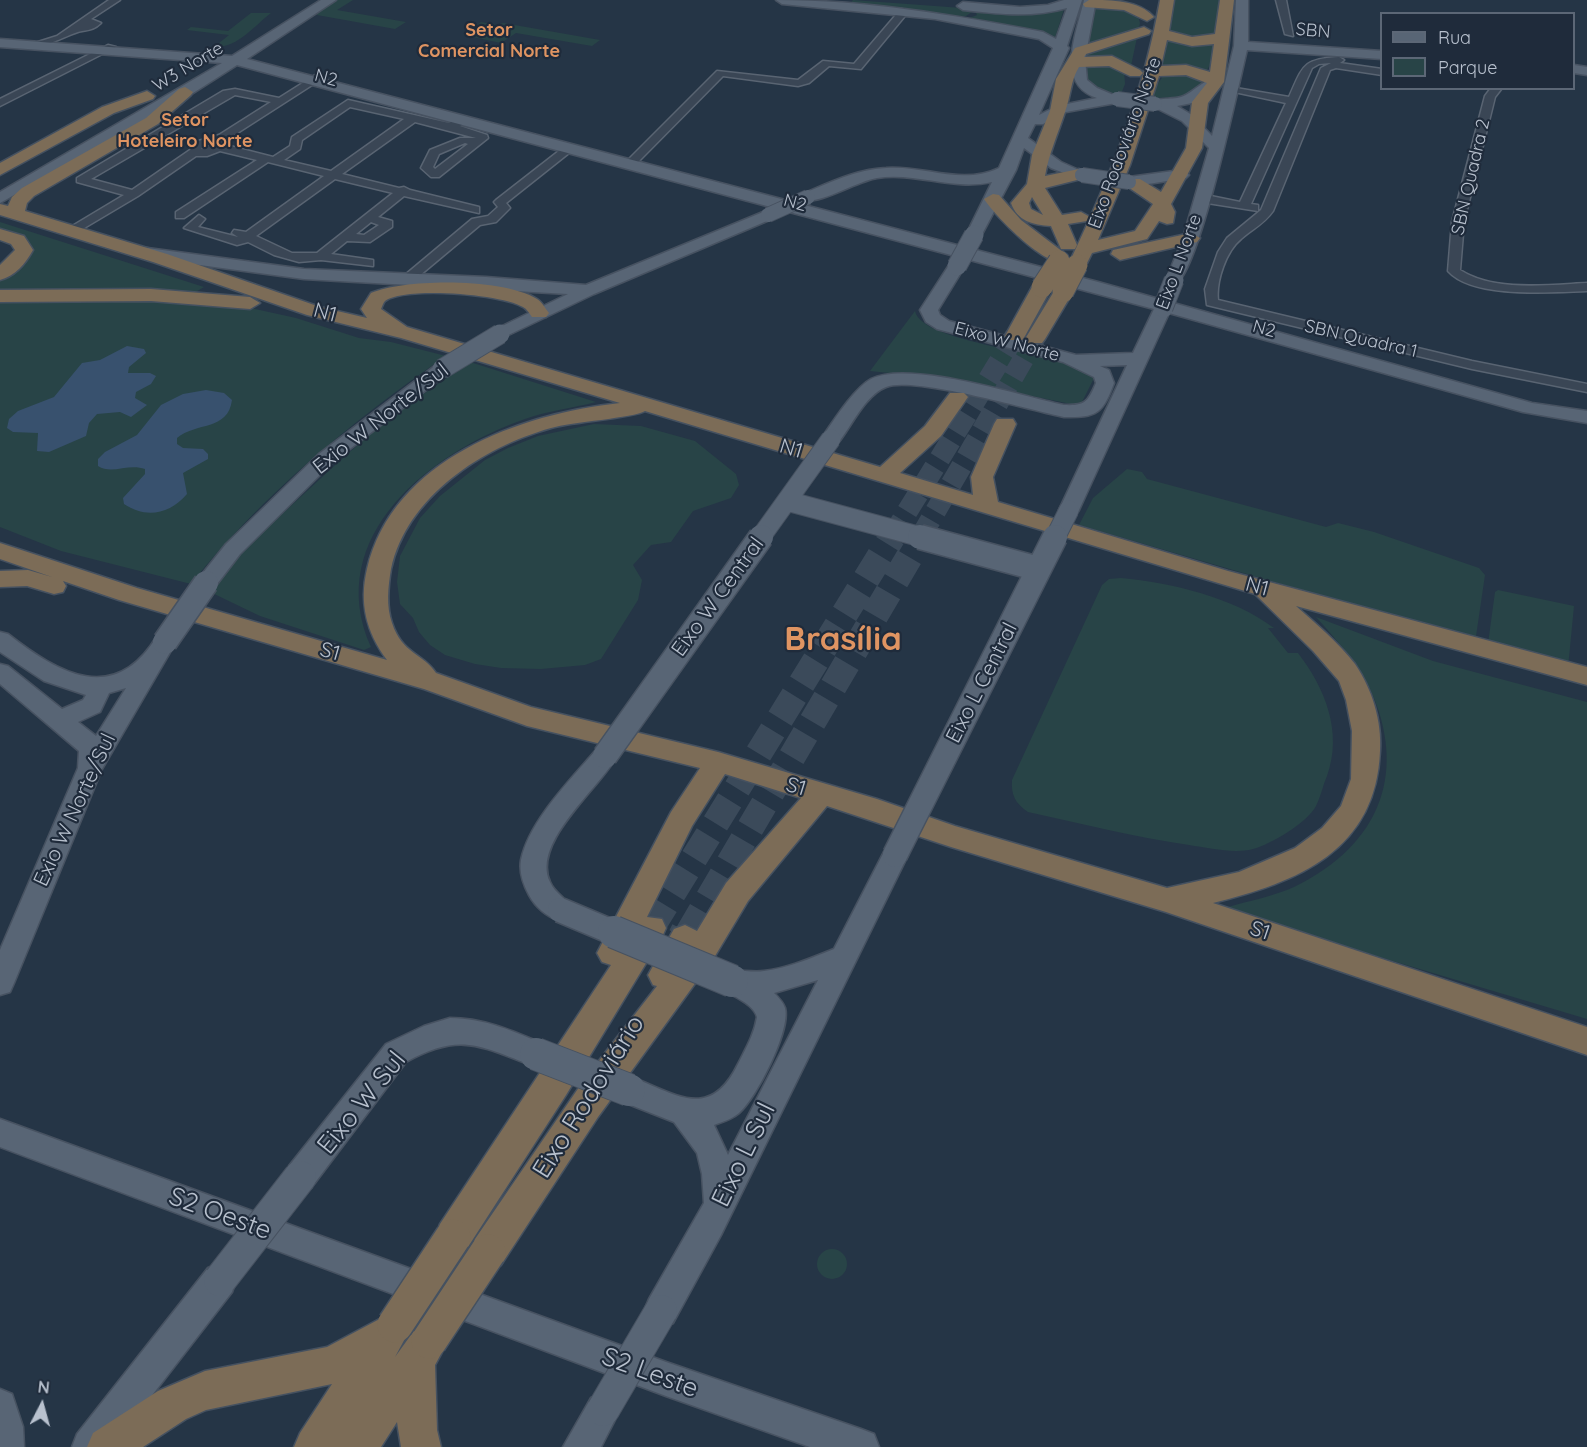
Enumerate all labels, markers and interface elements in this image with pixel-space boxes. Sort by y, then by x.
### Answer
legend [1380,12,1575,90]
street label: SBN [1295,19,1331,43]
district label: Setor Comercial Norte [418,20,560,63]
text: Rua [1438,26,1471,49]
street label: W3 Norte [149,37,227,97]
street label: Eixo Rodoviário Norte [1084,54,1166,232]
text: Parque [1438,56,1497,79]
street label: N2 [312,65,340,91]
district label: Setor Hoteleiro Norte [117,110,253,152]
street label: SBN Quadra 2 [1447,117,1495,237]
street label: N2 [781,190,809,216]
street label: Eixo L Norte [1152,211,1206,313]
street label: N1 [311,298,339,328]
street label: N2 [1250,316,1278,342]
street label: SBN Quadra 1 [1303,316,1419,362]
street label: Eixo W Norte [952,318,1062,366]
street label: Exio W Norte/Sul [308,358,454,480]
street label: N1 [776,434,806,464]
street label: Eixo W Central [666,533,770,661]
street label: N1 [1243,572,1271,602]
street label: Eixo L Central [941,619,1023,747]
district label: Brasília [784,620,902,660]
street label: S1 [317,637,343,667]
street label: Exio W Norte/Sul [29,730,121,890]
street label: S1 [783,772,809,802]
street label: S1 [1247,916,1273,946]
street label: Eixo Rodoviário [526,1010,652,1184]
street label: Eixo W Sul [311,1045,413,1161]
street label: Eixo L Sul [705,1098,783,1212]
street label: S2 Oeste [165,1181,275,1247]
street label: S2 Leste [598,1341,702,1405]
north arrow [12,1375,72,1435]
text: N [37,1377,51,1398]

